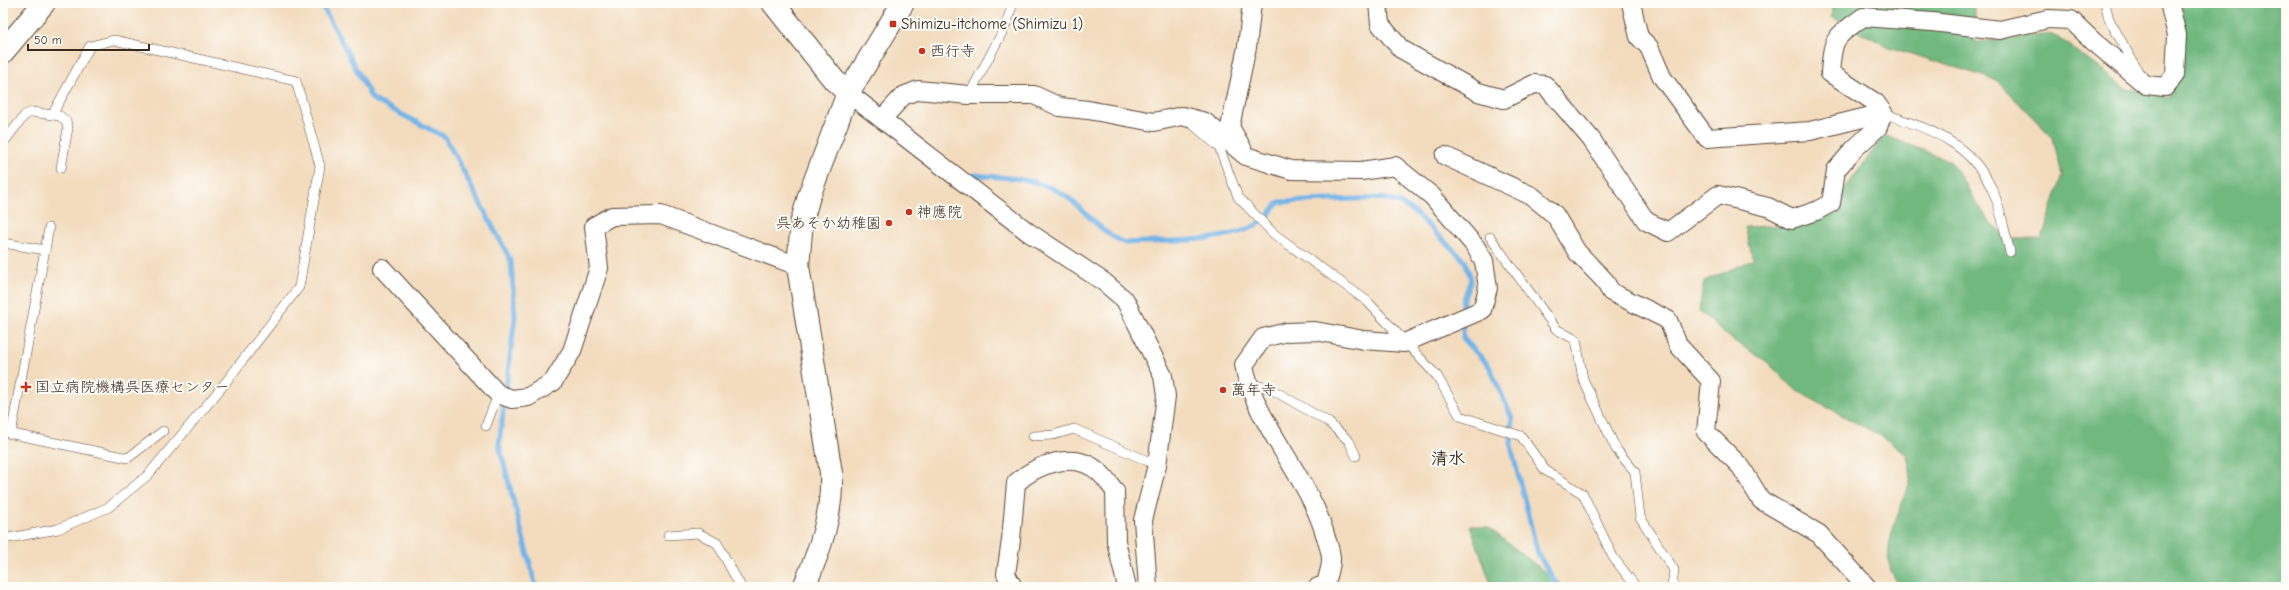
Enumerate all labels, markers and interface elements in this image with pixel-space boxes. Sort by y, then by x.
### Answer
place label: Shimizu-itchome (Shimizu 1) [901,15,1083,33]
marker: Shimizu-itchome (Shimizu 1) [888,19,898,29]
scale bar [28,26,149,52]
text: 50 m [34,33,62,47]
place label: 西行寺 [930,42,975,60]
marker: 西行寺 [917,46,927,56]
place label: 神應院 [917,203,962,221]
marker: 神應院 [904,207,914,217]
place label: 呉あそか幼稚園 [776,214,881,232]
marker: 呉あそか幼稚園 [884,218,894,228]
place label: 国立病院機構呉医療センター [35,378,229,396]
marker: 国立病院機構呉医療センター [20,381,32,393]
place label: 萬年寺 [1231,381,1276,399]
marker: 萬年寺 [1218,385,1228,395]
district label: 清水 [1431,449,1465,468]

